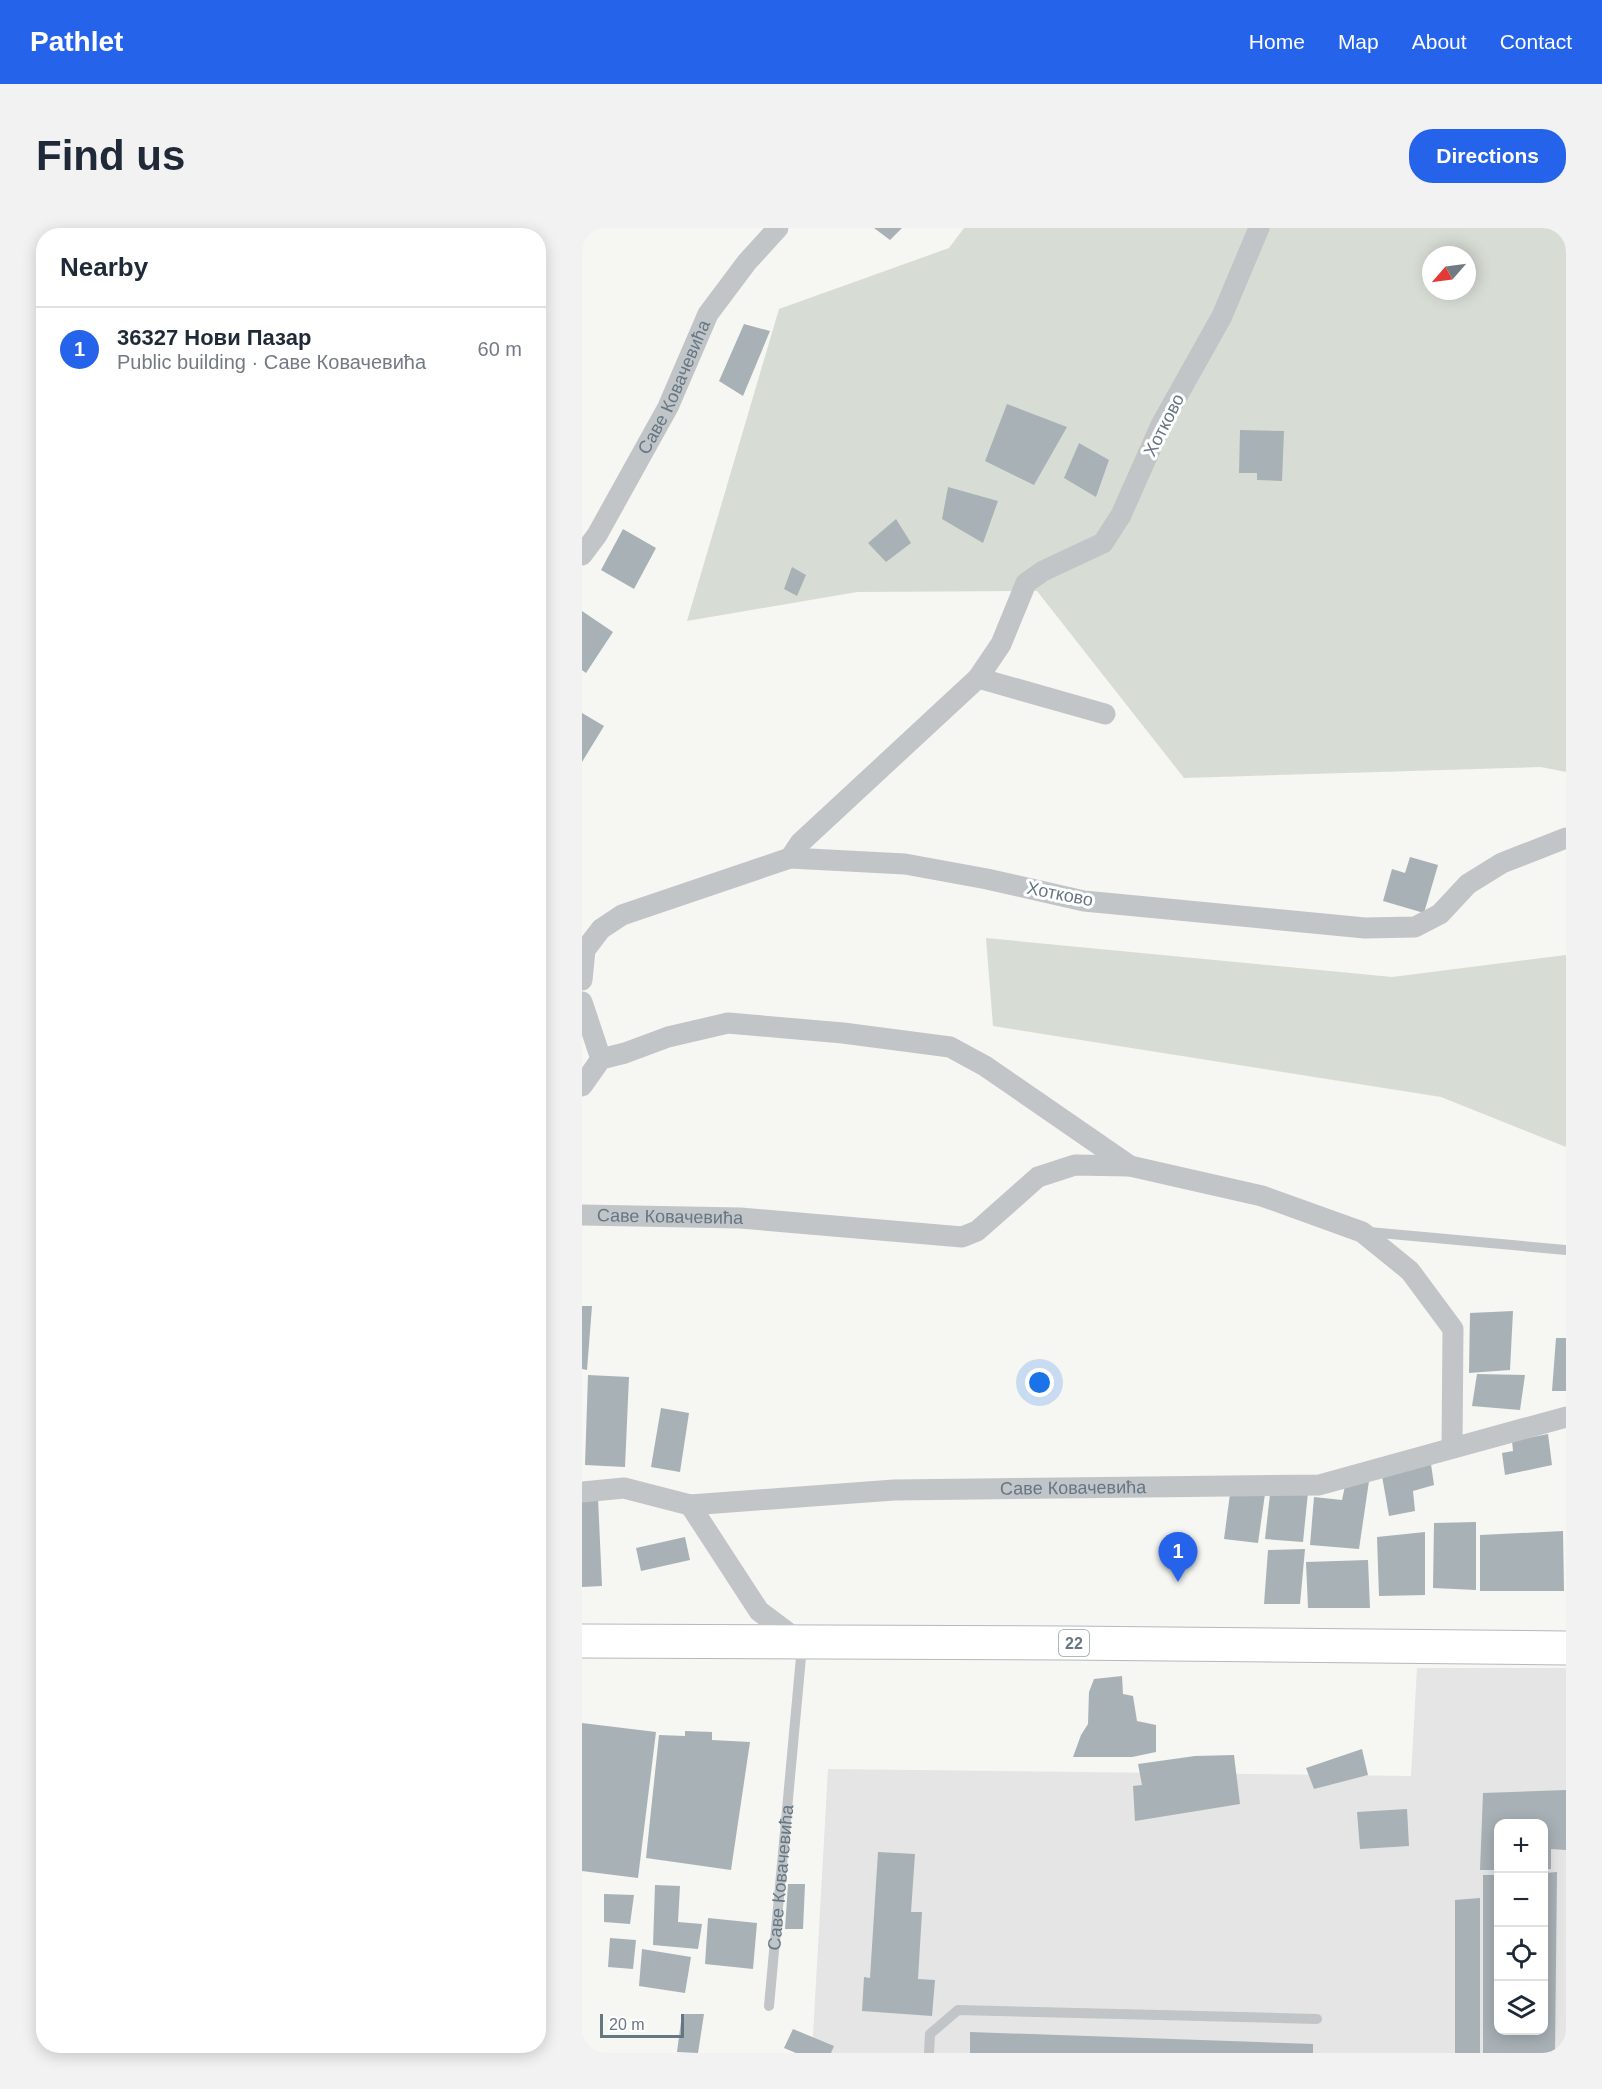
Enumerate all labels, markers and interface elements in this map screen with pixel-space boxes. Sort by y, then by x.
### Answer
text: Pathlet [30,26,123,57]
text: Home [1249,30,1305,53]
text: Map [1338,30,1379,53]
text: About [1412,30,1467,53]
text: Contact [1500,30,1572,53]
button: Directions [1409,129,1566,183]
text: Find us [36,132,185,179]
north arrow [1422,246,1476,300]
text: Nearby [60,252,148,282]
street label: Саве Ковачевића [634,316,715,458]
text: 36327 Нови Пазар [117,325,311,350]
text: 1 [74,338,85,360]
text: 60 m [478,338,522,360]
text: Public building · Саве Ковачевића [117,351,426,373]
street label: Хотково [1140,391,1188,459]
street label: Хотково [1025,878,1095,910]
street label: Саве Ковачевића [597,1205,744,1228]
your location [1025,1368,1054,1397]
street label: Саве Ковачевића [1000,1477,1147,1499]
pin: 1 [1158,1532,1198,1582]
road number: 22 [1059,1630,1089,1656]
street label: Саве Ковачевића [764,1803,797,1951]
map controls [1494,1819,1548,2035]
button: + [1494,1819,1548,1873]
button: − [1494,1873,1548,1927]
button: locate [1494,1927,1548,1981]
button: layers [1494,1981,1548,2035]
scale bar [600,2011,684,2038]
text: 20 m [609,2016,645,2033]

